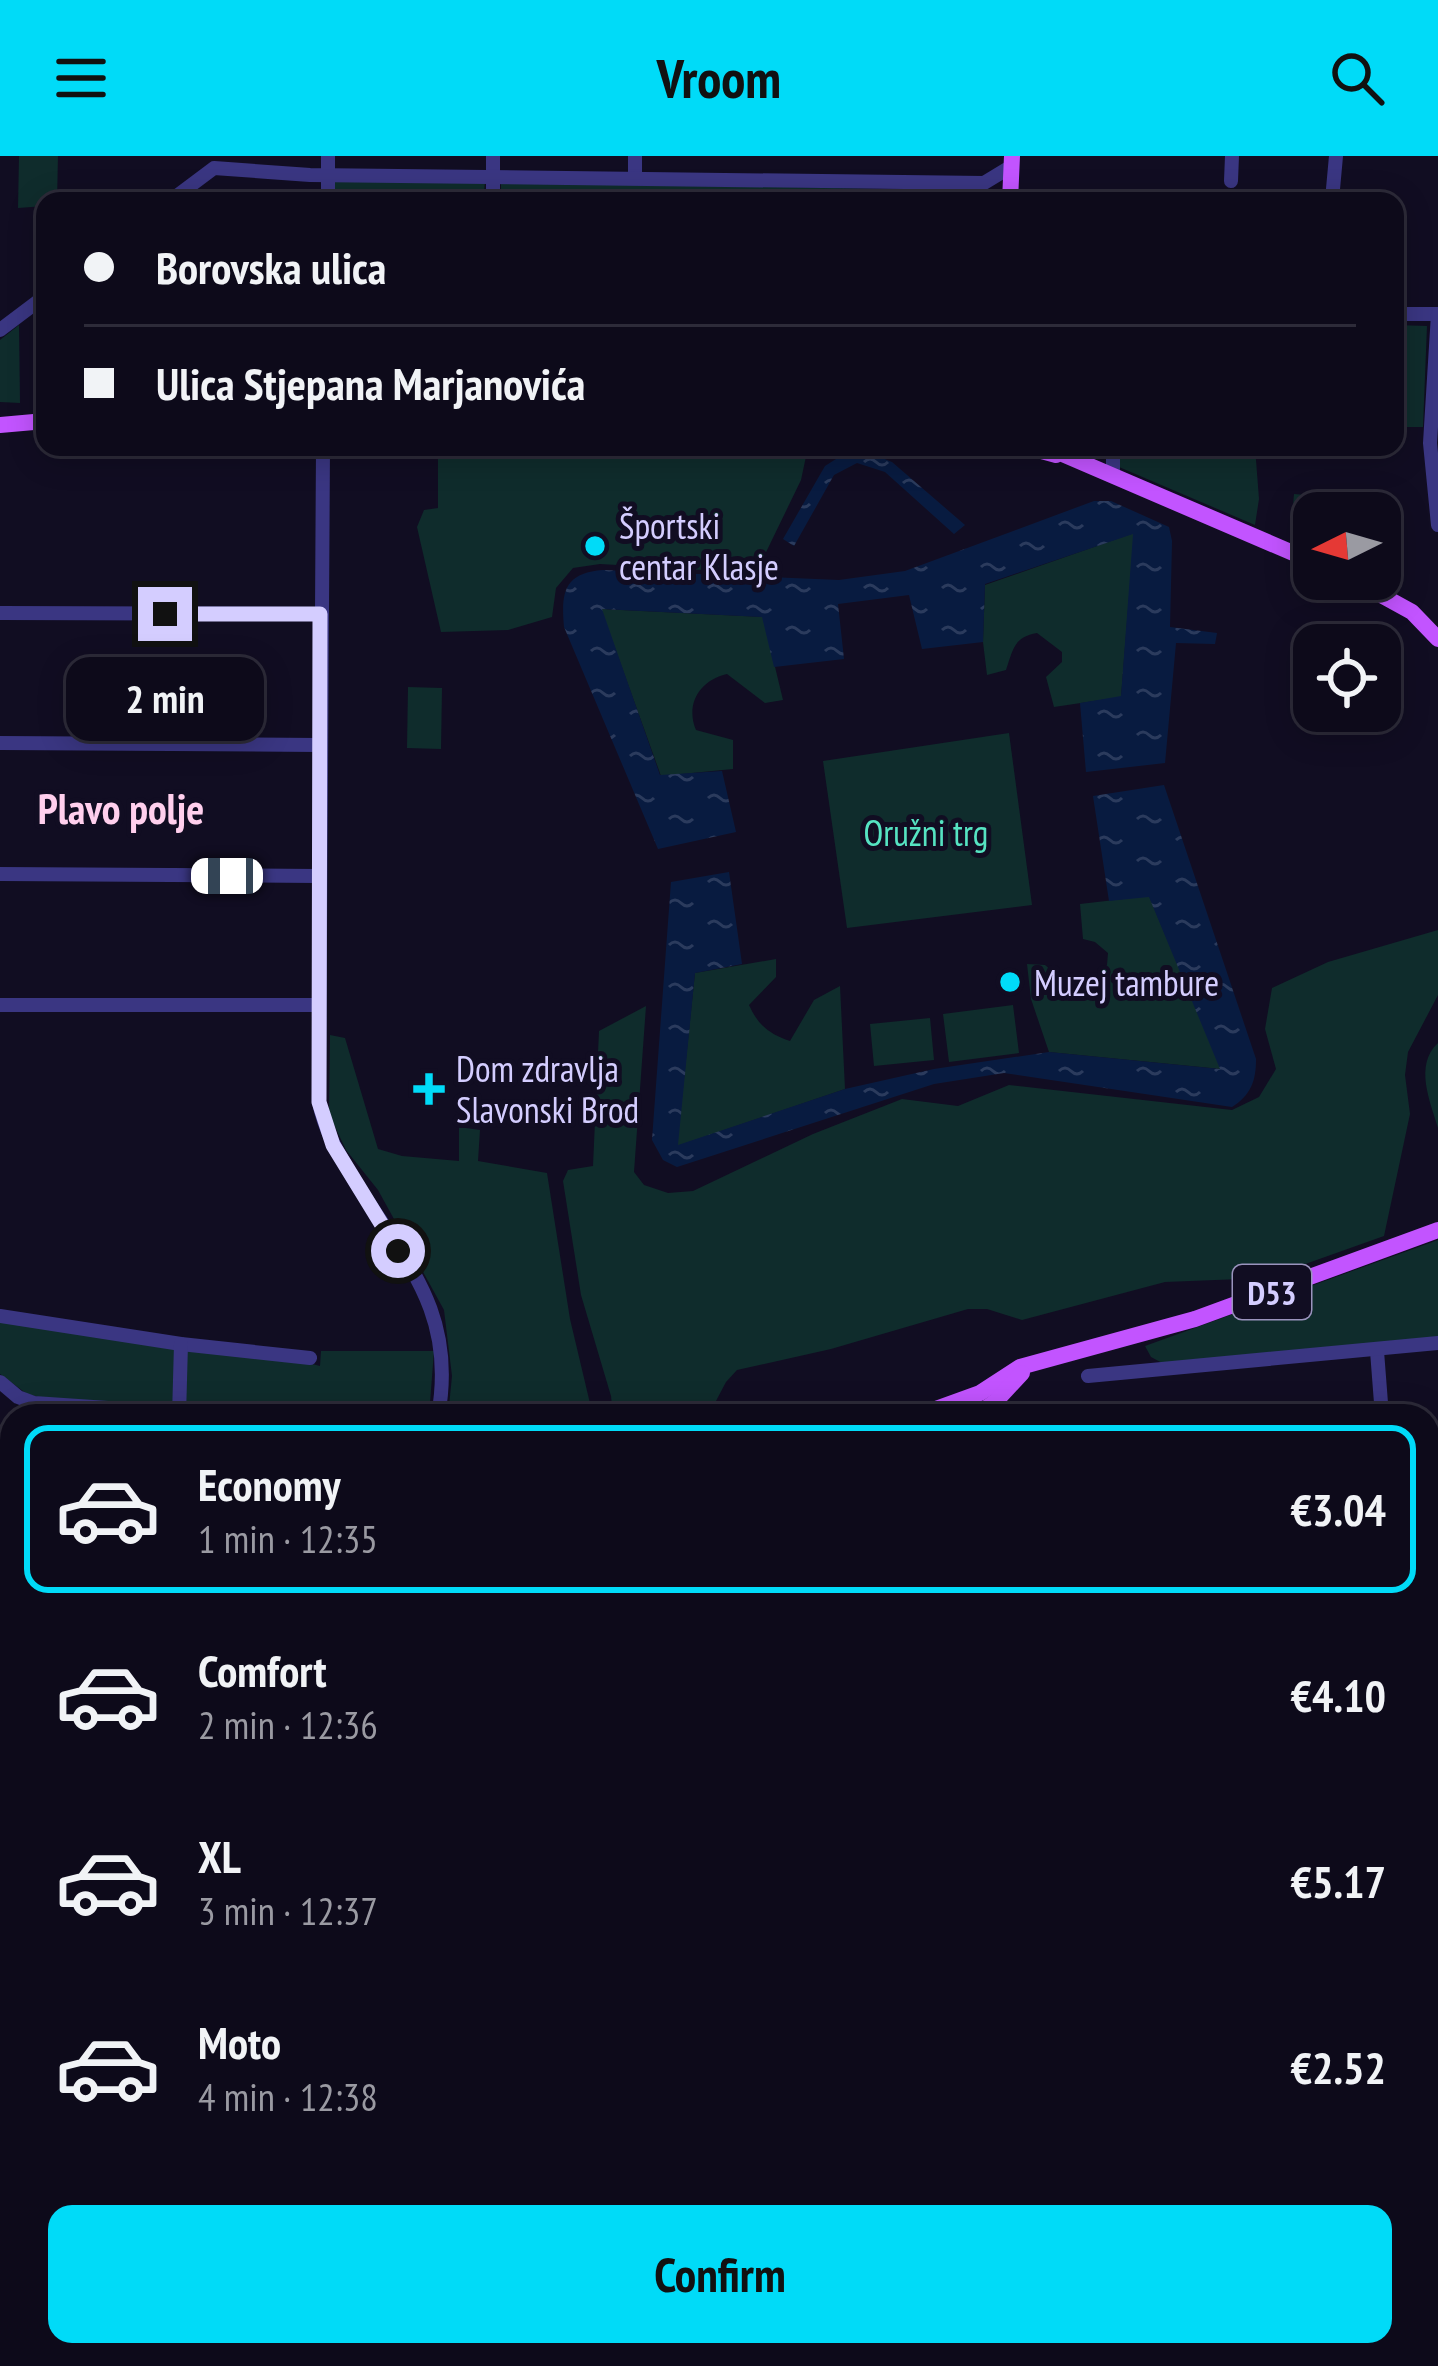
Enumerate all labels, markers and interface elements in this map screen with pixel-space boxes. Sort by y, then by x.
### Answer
text: Vroom [657,43,781,113]
icon: menu [48,45,114,111]
icon: search [1324,45,1390,111]
text: Borovska ulica [156,238,386,296]
text: Ulica Stjepana Marjanovića [156,354,585,412]
north arrow [1293,492,1401,600]
map controls [1293,492,1401,732]
place label: Športski centar Klasje [619,502,779,590]
marker: Športski centar Klasje [582,533,608,559]
route end [138,587,192,641]
button: locate [1293,624,1401,732]
callout: 2 min [66,656,264,740]
text: 2 min [126,673,204,724]
district label: Plavo polje [38,781,204,836]
park label: Oružni trg [864,809,988,856]
car [191,858,263,894]
place label: Muzej tambure [1034,959,1219,1006]
marker: Muzej tambure [997,969,1023,995]
place label: Dom zdravlja Slavonski Brod [456,1045,639,1133]
marker: Dom zdravlja Slavonski Brod [413,1073,445,1105]
route start [371,1224,425,1278]
road number: D53 [1233,1265,1311,1319]
icon: car [54,1455,162,1563]
text: Economy [198,1455,341,1513]
text: €3.04 [1290,1480,1386,1538]
text: 1 min · 12:35 [198,1513,378,1564]
icon: car [54,1641,162,1749]
text: Comfort [198,1641,327,1699]
text: €4.10 [1290,1666,1386,1724]
text: 2 min · 12:36 [198,1699,378,1750]
icon: car [54,1827,162,1935]
text: XL [198,1827,241,1885]
text: €5.17 [1290,1852,1386,1910]
text: 3 min · 12:37 [198,1885,378,1936]
icon: car [54,2013,162,2121]
text: Moto [198,2013,281,2071]
text: €2.52 [1290,2038,1386,2096]
text: 4 min · 12:38 [198,2071,378,2122]
button: Confirm [48,2205,1392,2343]

